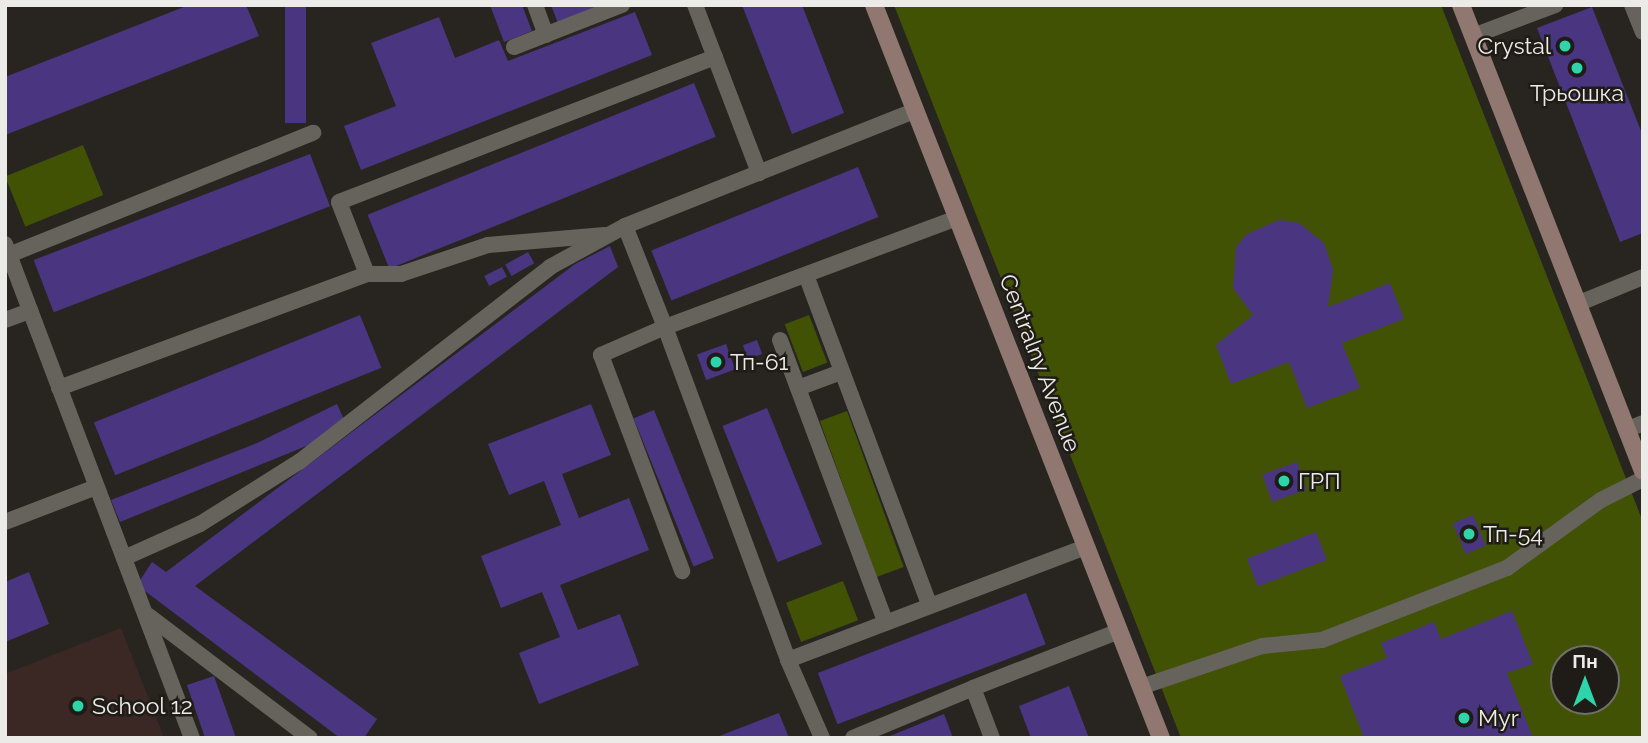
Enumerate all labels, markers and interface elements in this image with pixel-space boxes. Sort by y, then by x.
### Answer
place label: Crystal [1477,32,1551,60]
marker: Crystal [1557,38,1573,54]
marker: Трьошка [1569,60,1585,76]
place label: Трьошка [1530,79,1624,107]
street label: Centralny Avenue [993,270,1087,456]
place label: Тп-61 [730,348,788,376]
marker: Тп-61 [708,354,724,370]
place label: ГРП [1298,467,1341,495]
marker: ГРП [1276,473,1292,489]
place label: Тп-54 [1483,520,1543,548]
marker: Тп-54 [1461,526,1477,542]
north arrow [1550,645,1620,715]
text: Пн [1572,650,1598,672]
place label: School 12 [92,692,193,720]
marker: School 12 [70,698,86,714]
place label: Myr [1478,704,1519,732]
marker: Myr [1456,710,1472,726]

